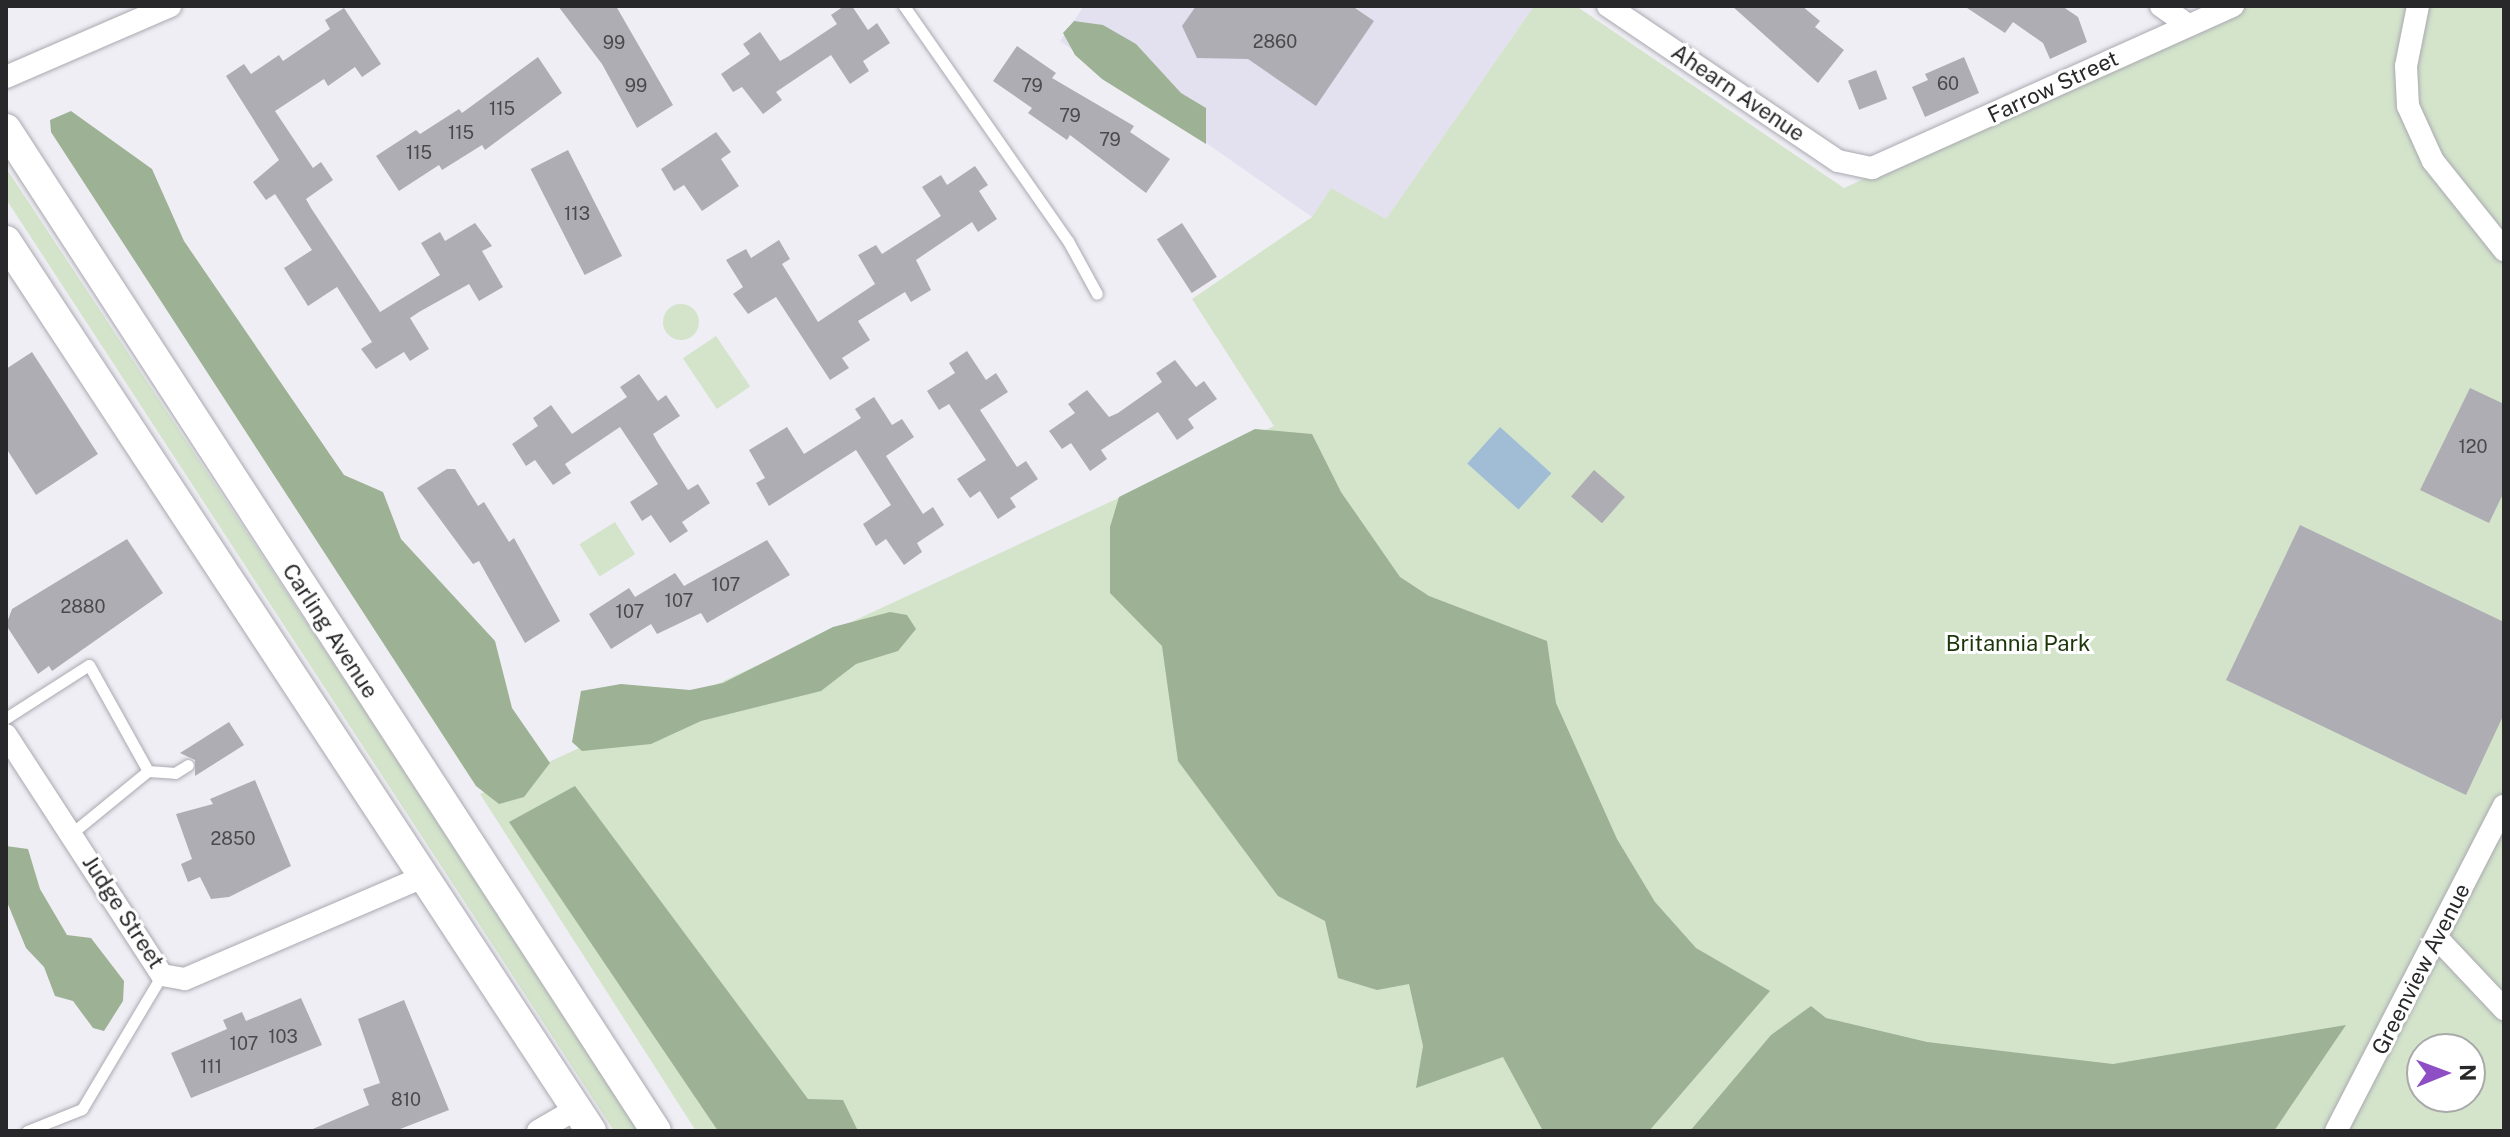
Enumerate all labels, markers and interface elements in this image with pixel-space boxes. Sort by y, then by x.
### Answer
house number: 2860 [1253,31,1297,53]
house number: 99 [603,32,625,54]
street label: Ahearn Avenue [1666,39,1810,147]
street label: Farrow Street [1983,45,2123,129]
house number: 60 [1937,73,1959,95]
house number: 99 [625,75,647,97]
house number: 79 [1021,75,1043,97]
house number: 115 [489,98,515,120]
house number: 79 [1059,105,1081,127]
house number: 115 [448,122,474,144]
house number: 79 [1099,129,1121,151]
house number: 115 [406,142,432,164]
house number: 113 [564,203,590,225]
house number: 120 [2458,436,2488,458]
street label: Carling Avenue [277,559,383,703]
house number: 107 [712,574,740,596]
house number: 107 [665,590,693,612]
house number: 2880 [61,596,105,618]
house number: 107 [616,601,644,623]
park label: Britannia Park [1946,631,2090,657]
house number: 2850 [211,828,255,850]
street label: Judge Street [77,850,169,974]
street label: Greenview Avenue [2366,879,2476,1059]
house number: 103 [268,1026,298,1048]
house number: 107 [230,1033,258,1055]
north arrow [2406,1033,2486,1113]
house number: 111 [200,1056,222,1078]
text: N [2455,1064,2481,1081]
house number: 810 [391,1089,421,1111]

